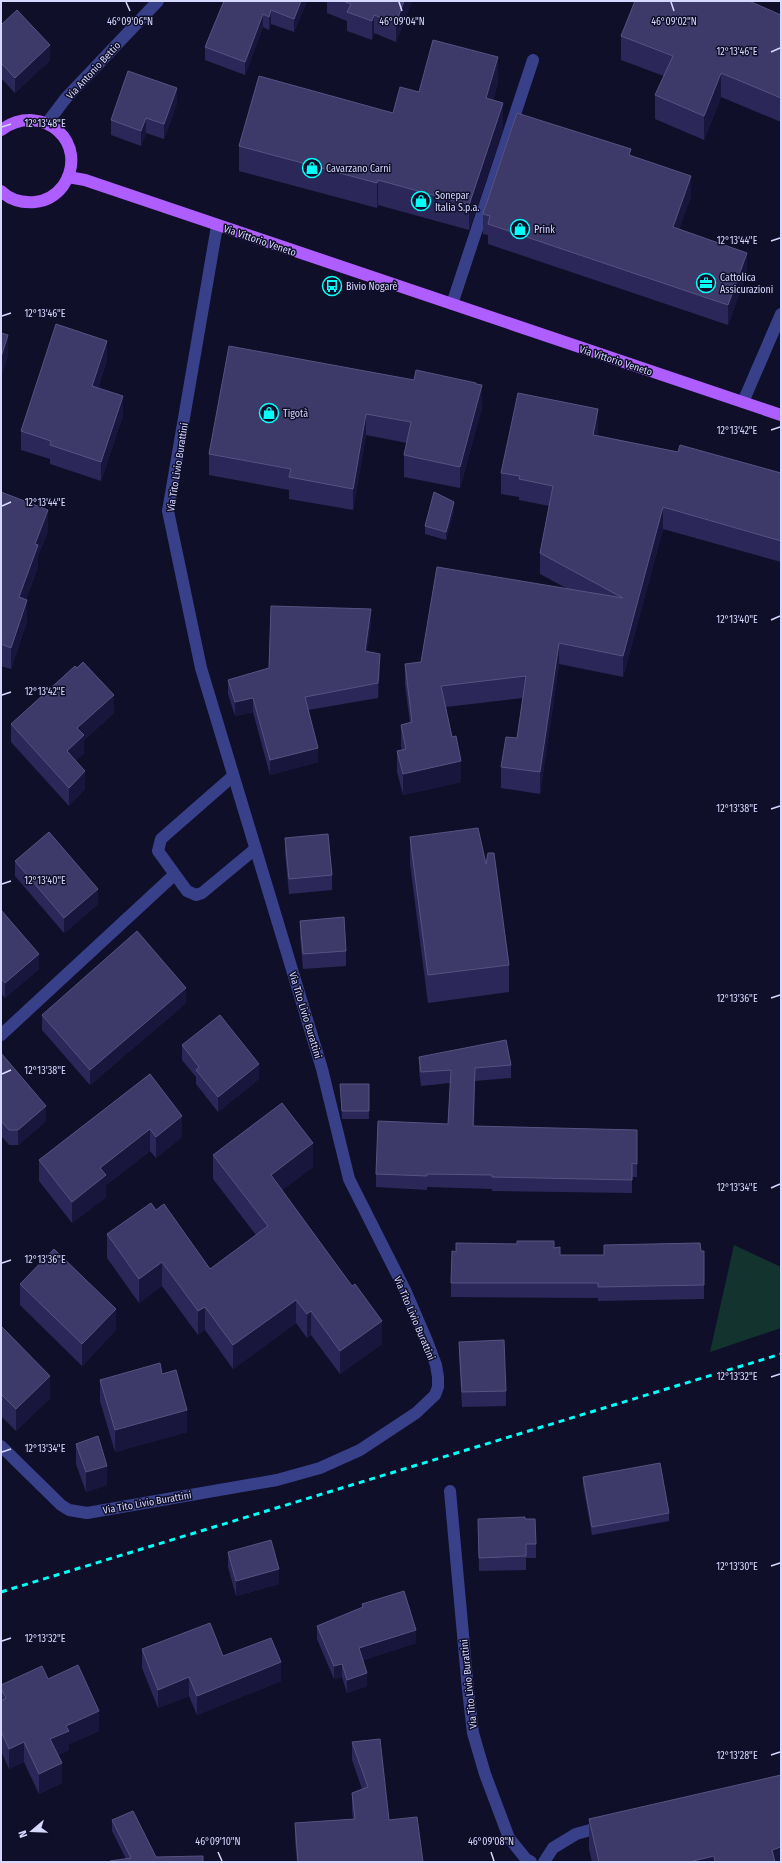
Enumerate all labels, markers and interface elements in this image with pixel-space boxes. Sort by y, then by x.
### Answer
text: 46°09'06"N [107,16,153,28]
text: 46°09'04"N [379,16,425,28]
text: 46°09'02"N [651,16,697,28]
street label: Via Antonio Bettio [64,40,123,102]
text: 12°13'46"E [716,46,758,58]
text: 12°13'48"E [24,118,66,130]
shop icon: Cavarzano Carni [301,157,323,179]
place label: Cavarzano Carni [326,163,391,175]
shop icon: Sonepar Italia S.p.a. [410,190,432,212]
place label: Sonepar Italia S.p.a. [435,190,479,214]
shop icon: Prink [509,218,531,240]
street label: Via Vittorio Veneto [222,223,298,259]
place label: Prink [534,224,555,236]
text: 12°13'44"E [717,235,758,247]
office icon: Cattolica Assicurazioni [695,272,717,294]
place label: Cattolica Assicurazioni [720,272,773,296]
bus stop icon: Bivio Nogarè [321,275,343,297]
place label: Bivio Nogarè [346,281,398,293]
text: 12°13'46"E [24,308,66,320]
street label: Via Vittorio Veneto [578,343,654,378]
shop icon: Tigotà [258,402,280,424]
place label: Tigotà [283,408,308,420]
street label: Via Tito Livio Burattini [165,422,191,512]
text: 12°13'42"E [717,425,758,437]
text: 12°13'44"E [25,497,66,509]
text: 12°13'40"E [716,614,758,626]
text: 12°13'42"E [25,686,66,698]
text: 12°13'38"E [716,803,758,815]
text: 12°13'40"E [24,875,66,887]
street label: Via Tito Livio Burattini [286,971,324,1060]
text: 12°13'36"E [716,993,758,1005]
text: 12°13'38"E [24,1065,66,1077]
text: 12°13'34"E [717,1182,758,1194]
text: 12°13'36"E [24,1254,66,1266]
street label: Via Tito Livio Burattini [391,1275,437,1362]
text: 12°13'32"E [717,1371,758,1383]
text: 12°13'34"E [25,1443,66,1455]
street label: Via Tito Livio Burattini [102,1489,192,1517]
text: 12°13'30"E [716,1561,758,1573]
text: 12°13'32"E [25,1633,66,1645]
street label: Via Tito Livio Burattini [458,1639,480,1729]
text: 12°13'28"E [716,1750,758,1762]
north arrow [12,1811,52,1851]
text: N [16,1829,30,1839]
text: 46°09'10"N [195,1836,241,1848]
text: 46°09'08"N [468,1836,514,1848]

